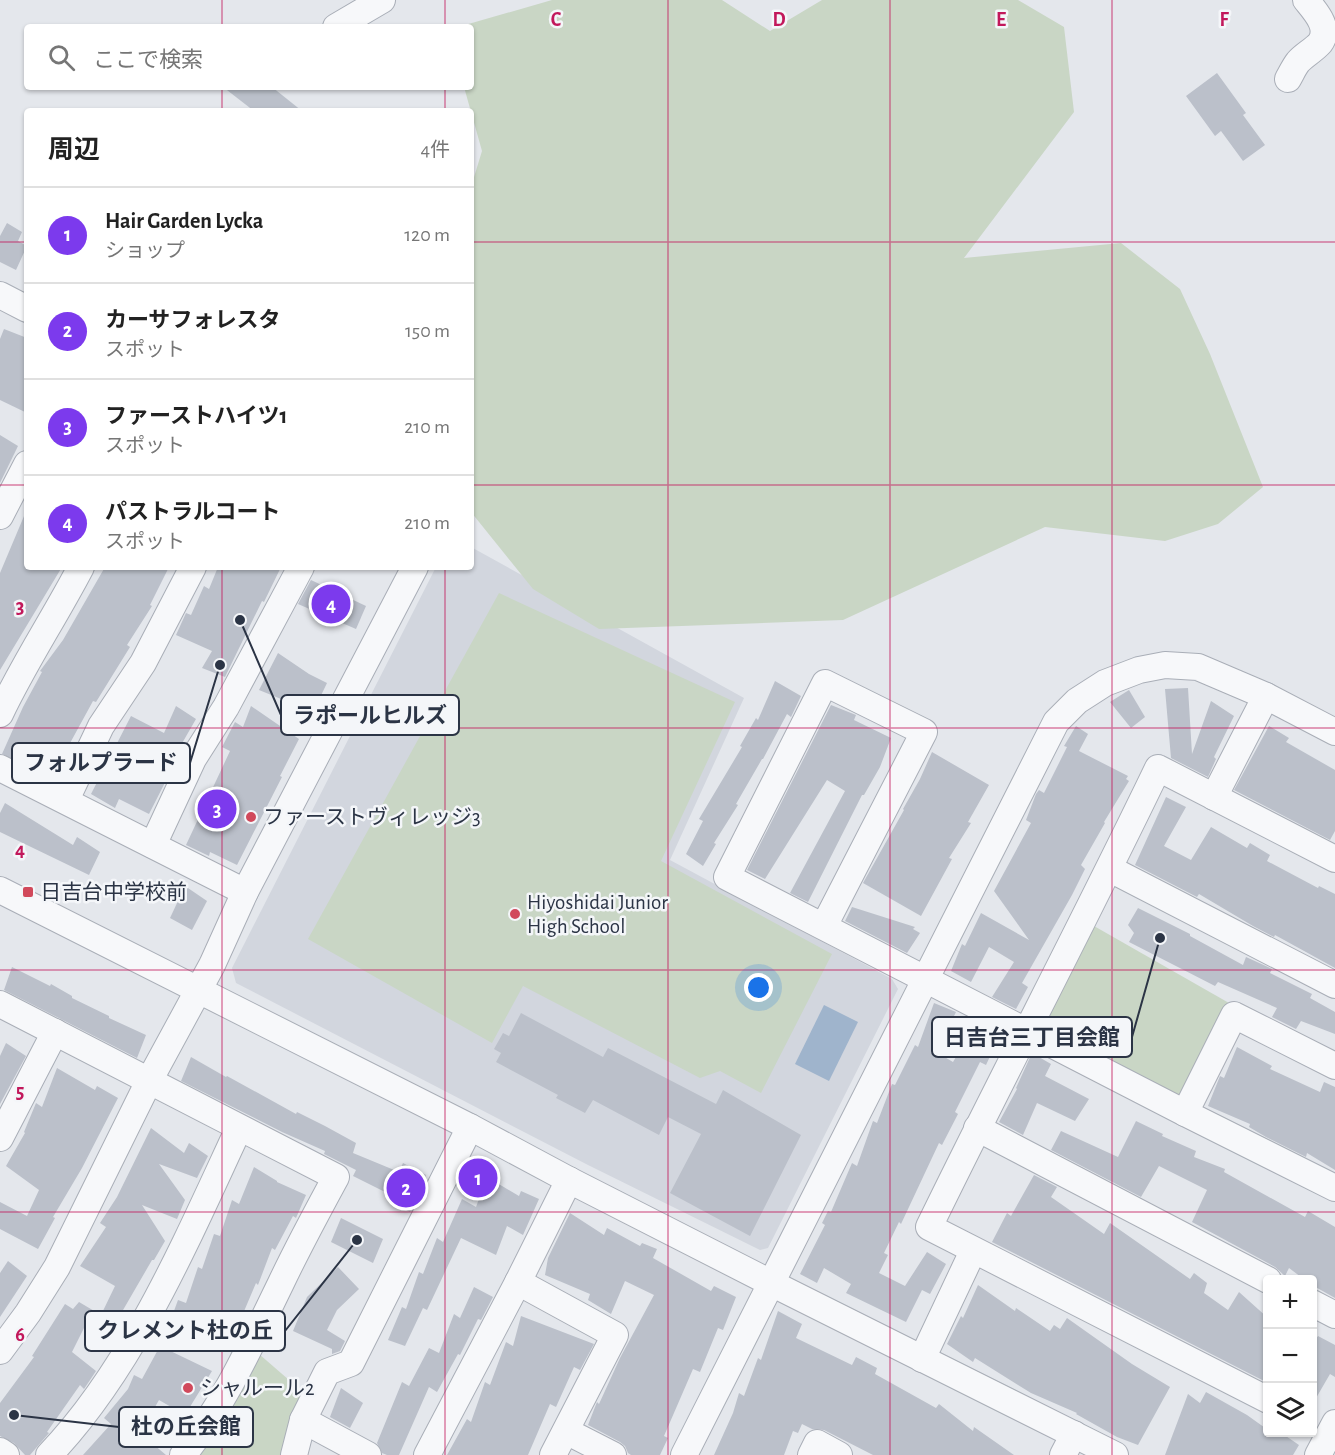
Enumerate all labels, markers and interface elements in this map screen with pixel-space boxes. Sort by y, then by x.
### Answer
text: C [551,10,562,30]
text: D [772,10,786,30]
text: E [996,10,1006,30]
text: F [1219,10,1229,30]
search box [24,24,474,90]
icon: search [45,41,78,74]
text: ここで検索 [93,49,203,71]
text: 周辺 [48,137,100,163]
text: 4件 [420,140,450,160]
text: Hair Garden Lycka [105,210,263,232]
text: 1 [64,225,71,245]
text: 120 m [404,225,450,245]
text: ショップ [105,241,185,261]
text: カーサフォレスタ [105,309,281,331]
text: 2 [63,321,72,341]
text: 150 m [405,321,450,341]
text: スポット [105,340,185,360]
text: ファーストハイツ1 [105,405,287,427]
text: 3 [63,417,72,437]
text: 210 m [404,417,450,437]
text: スポット [105,436,185,456]
text: パストラルコート [105,501,281,523]
text: 4 [62,513,73,533]
text: 210 m [404,513,450,533]
text: スポット [105,532,185,552]
pin: 4 [312,582,350,626]
text: 3 [16,597,24,617]
callout: ラポールヒルズ [281,695,459,735]
text: ラポールヒルズ [293,703,447,727]
callout: フォルプラード [12,743,190,783]
text: フォルプラード [24,751,178,774]
pin: 3 [198,786,236,832]
place label: ファーストヴィレッジ3 [263,806,481,828]
marker: ファーストヴィレッジ3 [244,810,258,824]
text: 4 [15,840,25,860]
place label: 日吉台中学校前 [40,881,187,903]
marker: 日吉台中学校前 [21,885,35,899]
place label: Hiyoshidai Junior High School [527,892,668,937]
marker: Hiyoshidai Junior High School [508,907,522,921]
your location [744,973,773,1002]
callout: 日吉台三丁目会館 [932,1017,1132,1057]
text: 日吉台三丁目会館 [944,1026,1120,1049]
text: 5 [16,1082,24,1102]
pin: 1 [458,1156,498,1200]
pin: 2 [386,1166,426,1210]
map controls [1263,1275,1317,1437]
button: + [1263,1275,1317,1329]
callout: クレメント杜の丘 [85,1311,285,1351]
text: クレメント杜の丘 [97,1319,273,1342]
text: 6 [15,1325,25,1345]
button: − [1263,1329,1317,1383]
place label: シャルール2 [200,1378,315,1399]
marker: シャルール2 [181,1381,195,1395]
button: layers [1263,1383,1317,1437]
callout: 杜の丘会館 [119,1407,253,1447]
text: 杜の丘会館 [131,1415,241,1438]

